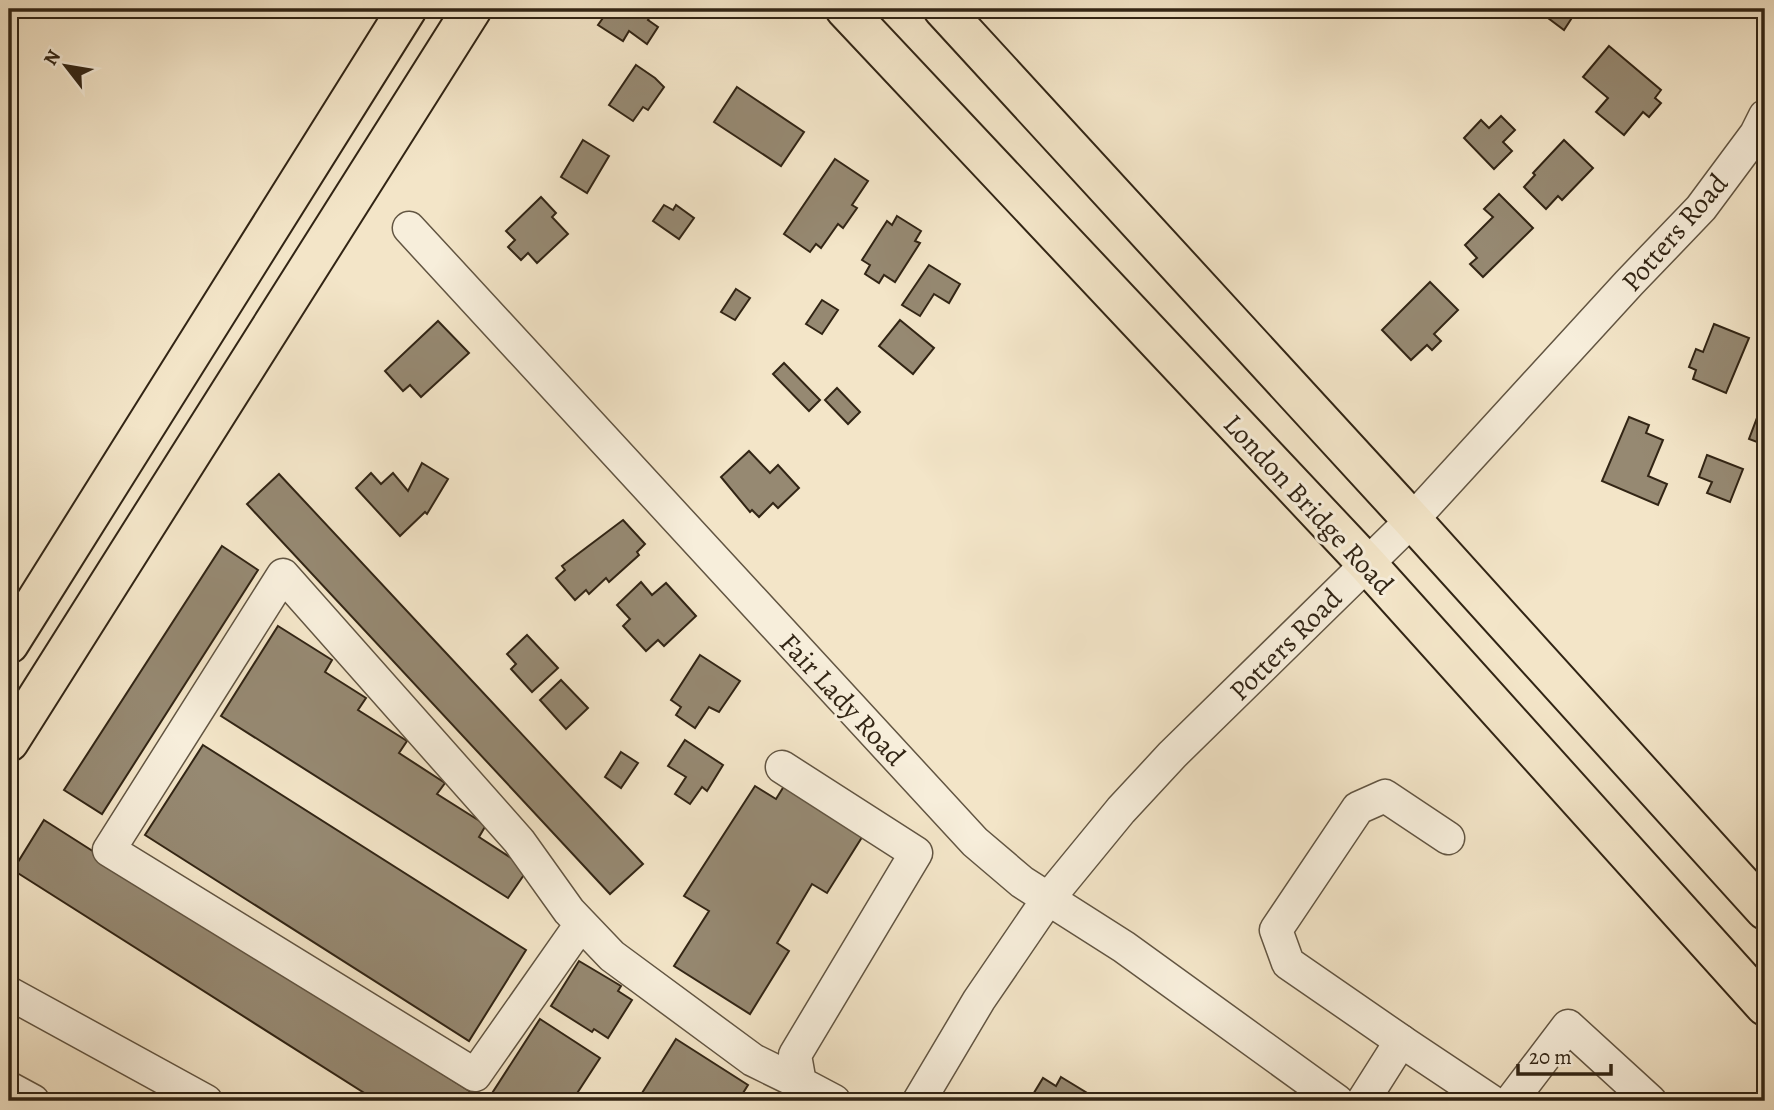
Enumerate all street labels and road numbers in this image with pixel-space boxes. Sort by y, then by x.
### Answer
street label: Potters Road [1613,165,1737,300]
street label: London Bridge Road [1215,406,1403,604]
street label: Potters Road [1221,579,1351,709]
street label: Fair Lady Road [771,625,914,775]

